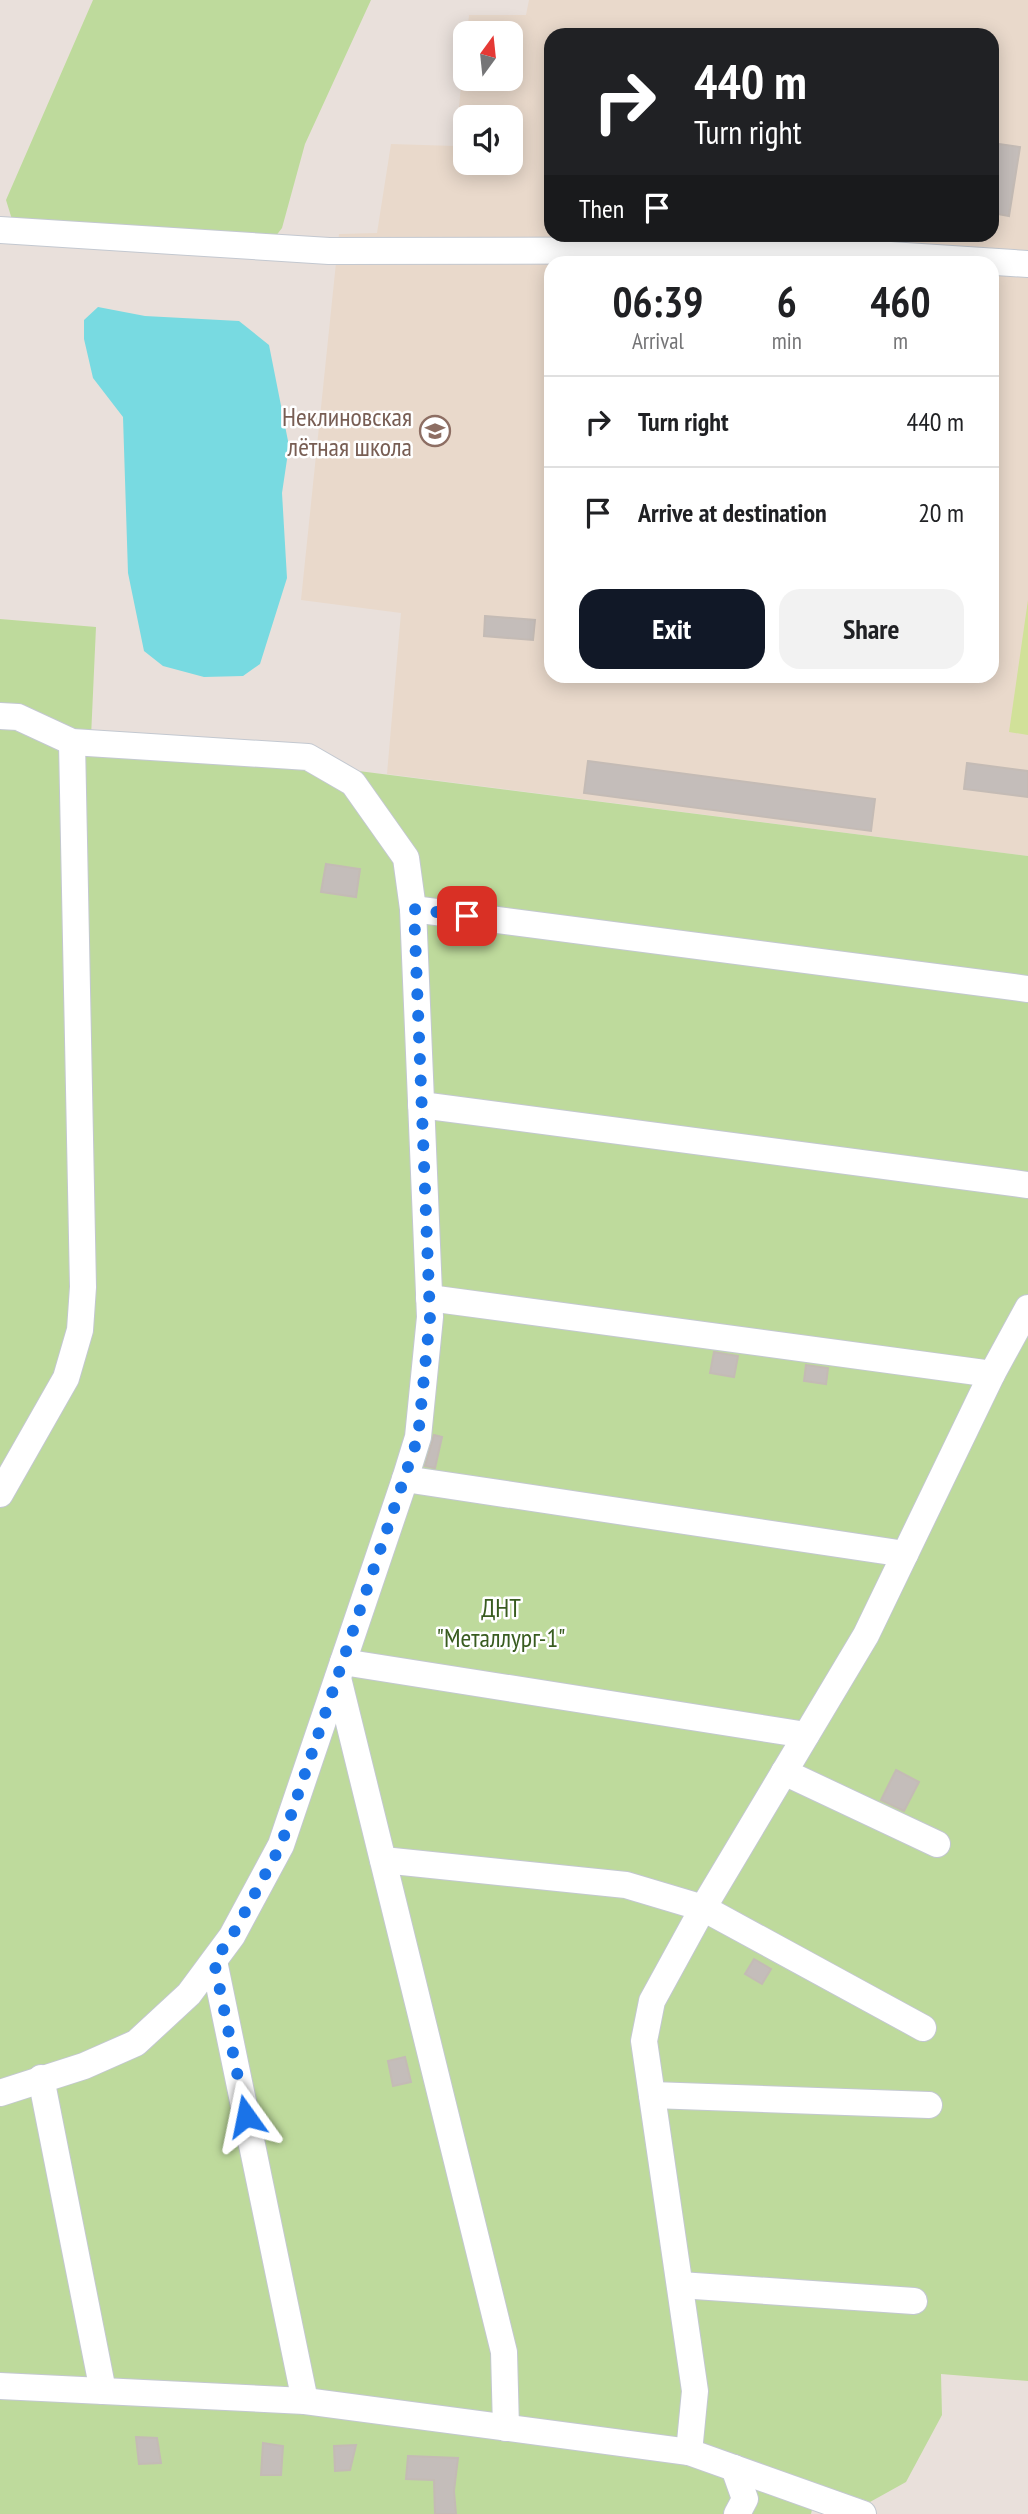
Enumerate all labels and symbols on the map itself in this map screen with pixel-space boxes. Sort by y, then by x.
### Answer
north arrow [453,21,523,91]
place label: Неклиновская лётная школа [282,400,412,463]
school or university icon: Неклиновская лётная школа [418,414,452,448]
pin [437,886,497,946]
park label: ДНТ "Металлург-1" [436,1591,566,1654]
position arrow [209,2079,283,2153]

